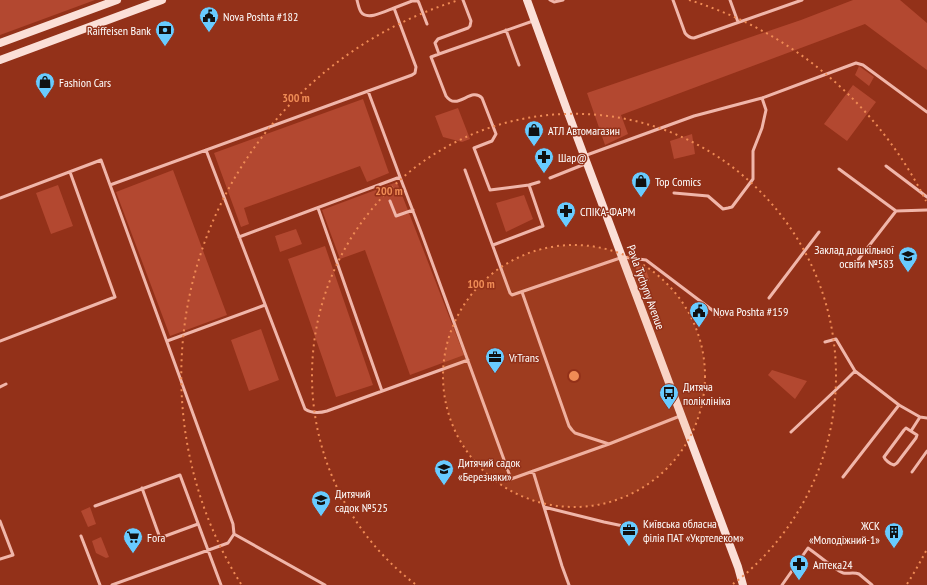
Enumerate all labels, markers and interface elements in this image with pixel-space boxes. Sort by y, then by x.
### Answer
public building icon: Nova Poshta #182 [198,5,220,33]
place label: Nova Poshta #182 [223,9,298,24]
bank icon: Raiffeisen Bank [154,19,176,47]
place label: Raiffeisen Bank [87,23,151,38]
shop icon: Fashion Cars [34,71,56,99]
place label: Fashion Cars [59,75,111,90]
text: 300 m [282,90,310,105]
shop icon: АТЛ Автомагазин [523,119,545,147]
place label: АТЛ Автомагазин [548,123,620,138]
pharmacy icon: Шар@ [533,146,555,174]
place label: Шар@ [558,150,587,165]
shop icon: Top Comics [630,170,652,198]
place label: Top Comics [655,174,701,189]
text: 200 m [375,183,403,198]
pharmacy icon: СПІКА-ФАРМ [555,200,577,228]
place label: СПІКА-ФАРМ [580,204,635,219]
place label: Заклад дошкільної освіти №583 [814,242,894,271]
street label: Pavla Tychyny Avenue [624,243,668,331]
school or university icon: Заклад дошкільної освіти №583 [897,245,919,273]
text: 100 m [467,276,495,291]
public building icon: Nova Poshta #159 [688,300,710,328]
place label: Nova Poshta #159 [713,304,788,319]
office icon: VrTrans [484,346,506,374]
place label: VrTrans [508,350,539,365]
centre of rings [567,369,581,383]
place label: Дитяча поліклініка [683,379,731,408]
bus stop icon: Дитяча поліклініка [658,382,680,410]
place label: Дитячий садок «Березняки» [458,455,521,484]
school or university icon: Дитячий садок «Березняки» [433,458,455,486]
place label: Дитячий садок №525 [335,486,388,515]
school or university icon: Дитячий садок №525 [310,489,332,517]
place label: Київська обласна філія ПАТ «Укртелеком» [643,516,744,545]
place label: ЖСК «Молодіжний-1» [809,518,880,547]
office icon: Київська обласна філія ПАТ «Укртелеком» [618,519,640,547]
building icon: ЖСК «Молодіжний-1» [883,521,905,549]
supermarket icon: Fora [122,526,144,554]
place label: Fora [147,530,165,545]
pharmacy icon: Аптека24 [788,553,810,581]
place label: Аптека24 [813,557,853,572]

